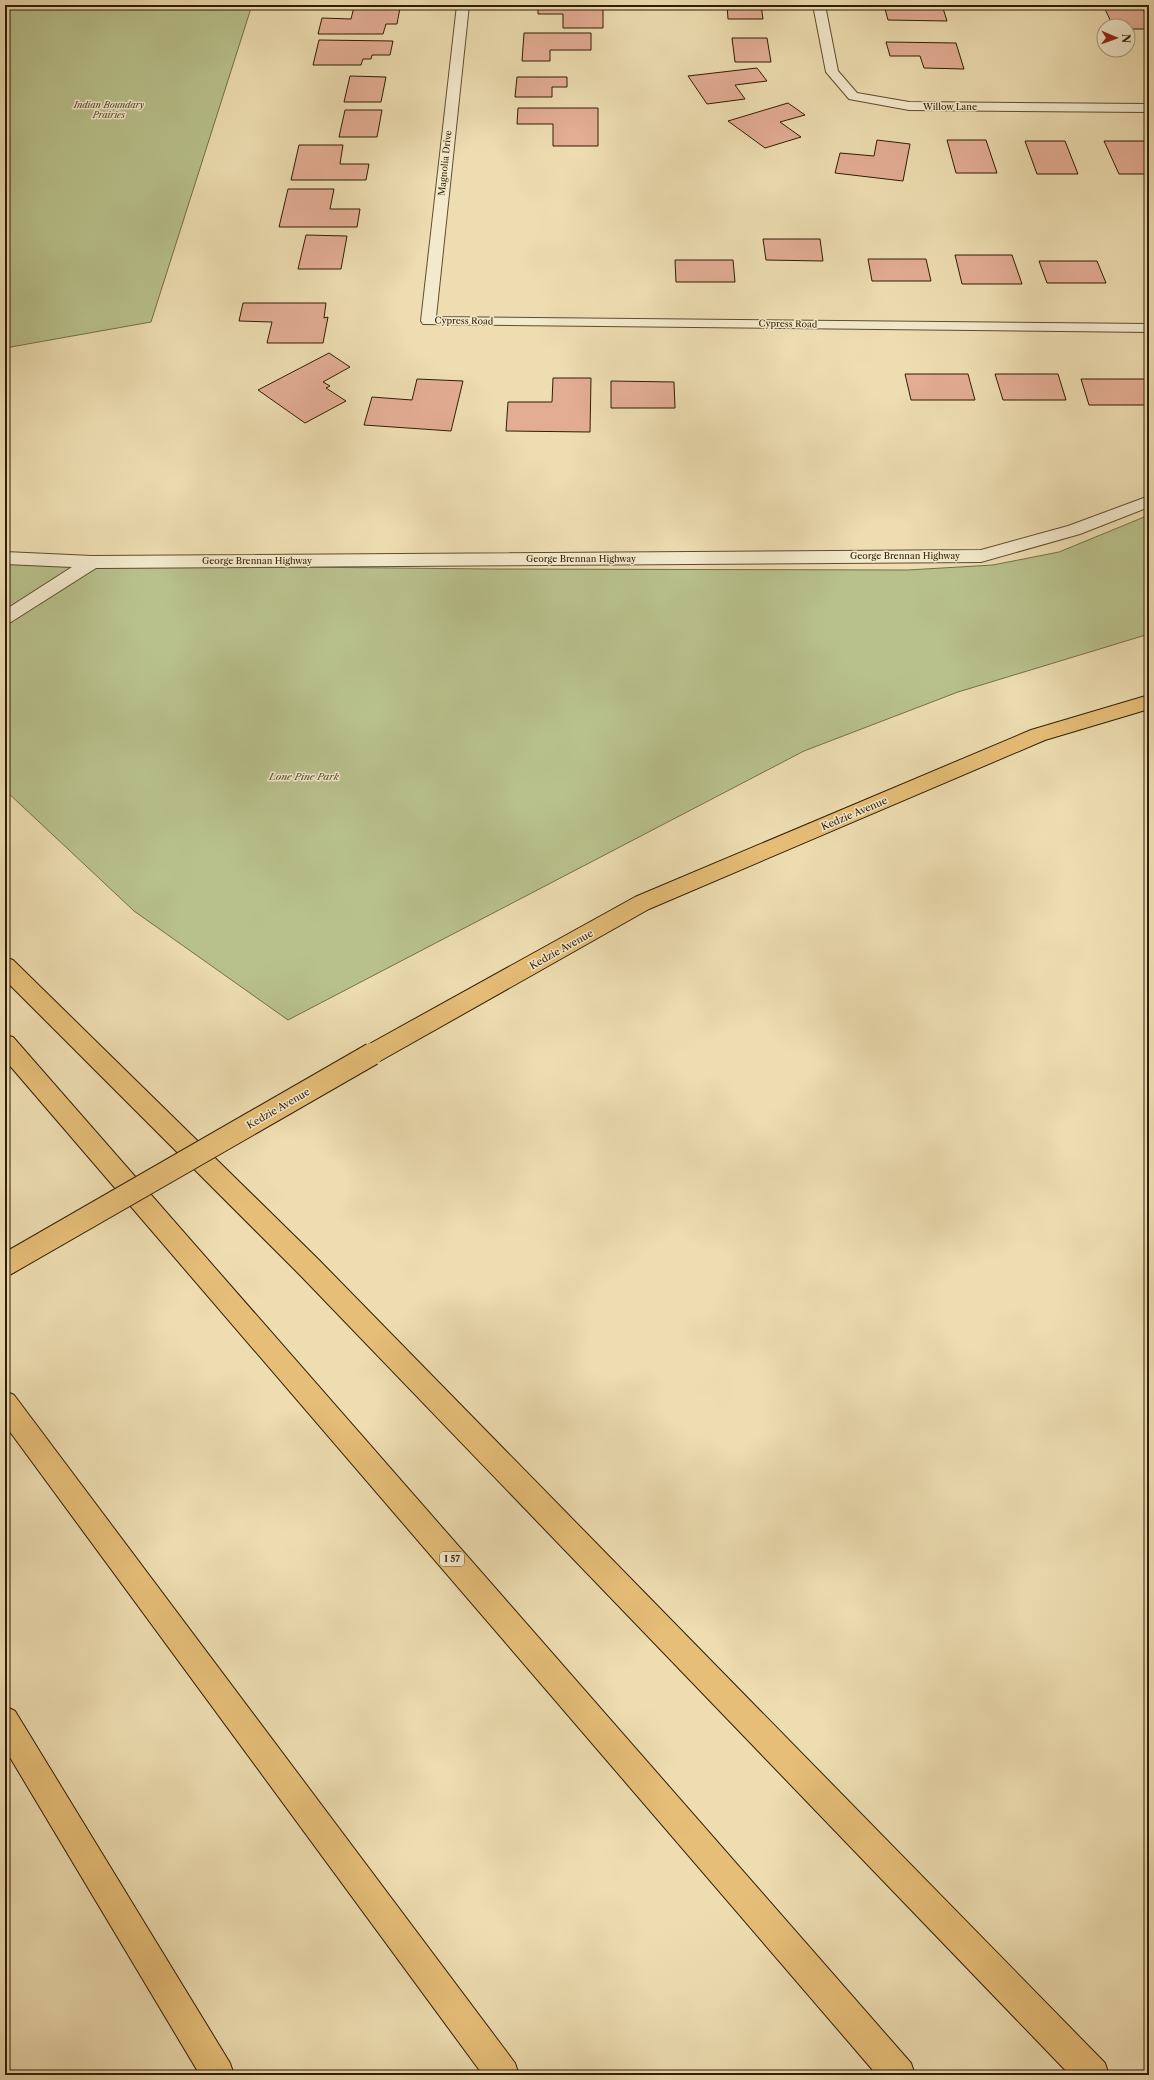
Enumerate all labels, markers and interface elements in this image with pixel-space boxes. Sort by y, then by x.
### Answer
north arrow [1096,18,1136,58]
text: N [1119,33,1133,44]
park label: Indian Boundary Prairies [73,99,145,120]
street label: Willow Lane [922,101,977,112]
street label: Magnolia Drive [436,130,453,196]
street label: Cypress Road [435,314,494,327]
street label: Cypress Road [759,317,818,330]
street label: George Brennan Highway [850,550,961,561]
street label: George Brennan Highway [526,553,637,564]
street label: George Brennan Highway [202,555,313,566]
park label: Lone Pine Park [268,770,340,783]
street label: Kedzie Avenue [819,793,890,833]
street label: Kedzie Avenue [527,926,596,972]
street label: Kedzie Avenue [244,1085,313,1132]
road number: I 57 [440,1552,464,1566]

